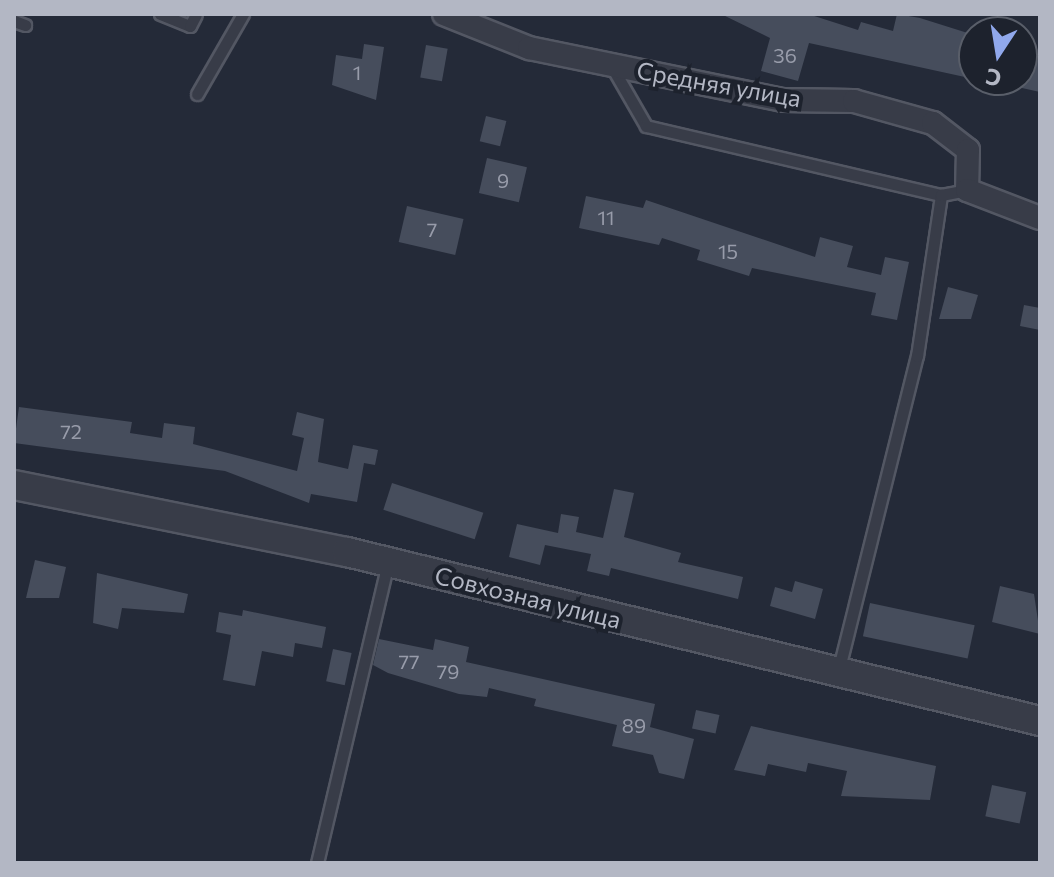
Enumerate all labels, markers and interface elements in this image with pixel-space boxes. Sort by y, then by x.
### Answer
north arrow [958,16,1038,96]
house number: 36 [773,43,797,67]
street label: Средняя улица [635,55,803,113]
house number: 1 [353,60,361,84]
text: С [983,63,1003,93]
house number: 9 [497,168,509,192]
house number: 11 [597,205,615,229]
house number: 7 [427,217,437,241]
house number: 15 [718,239,738,263]
house number: 72 [60,419,82,443]
street label: Совхозная улица [432,560,624,634]
house number: 77 [398,649,420,673]
house number: 79 [437,659,459,683]
house number: 89 [622,713,646,737]

